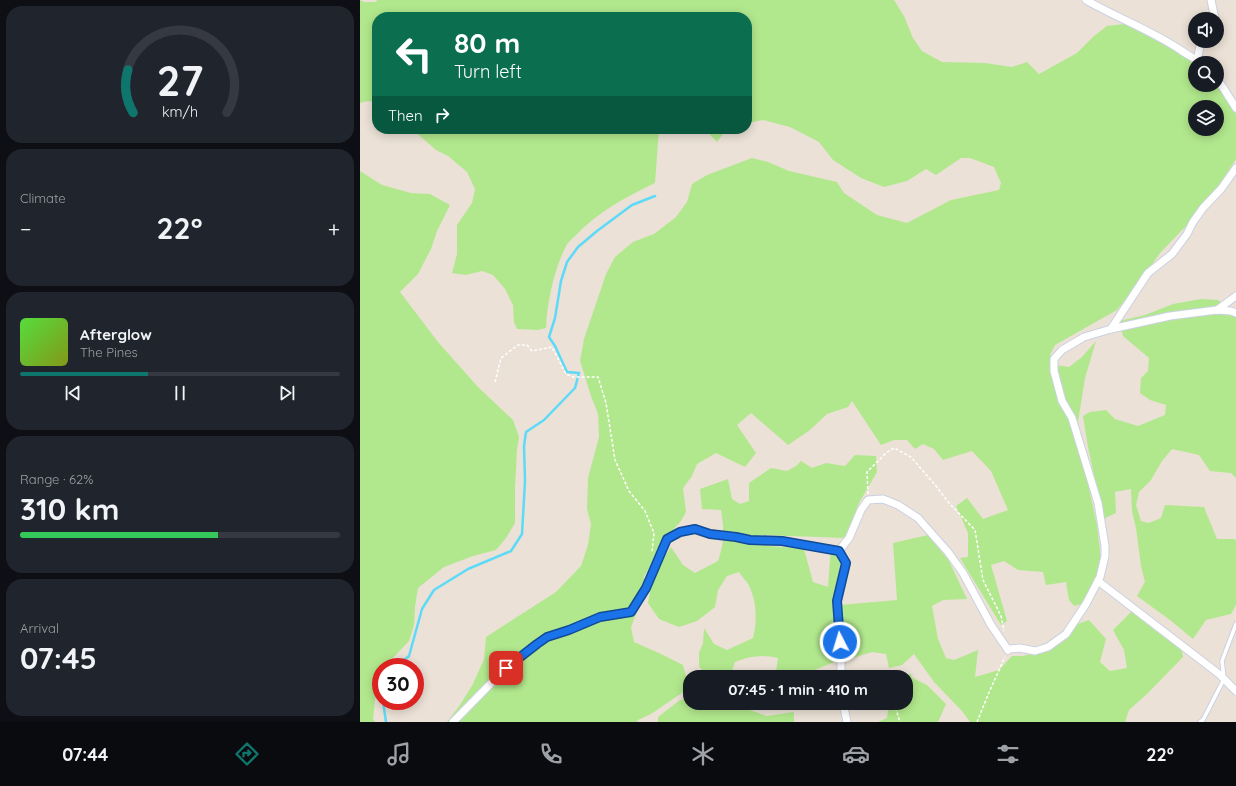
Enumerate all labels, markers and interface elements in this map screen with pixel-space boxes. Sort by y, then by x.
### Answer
map controls [1188,12,1224,136]
button: sound [1188,12,1224,48]
text: 80 m [454,25,520,60]
icon: left [388,28,440,80]
text: 27 [157,53,203,105]
button: search [1188,56,1224,92]
text: Turn left [454,60,522,83]
button: layers [1188,100,1224,136]
text: km/h [162,102,198,120]
icon: right [431,104,453,126]
text: Then [388,106,423,125]
text: Climate [20,190,66,206]
text: 22° [157,209,202,247]
text: − [20,215,31,243]
text: + [328,215,340,243]
text: Afterglow [80,325,152,344]
text: The Pines [80,344,138,360]
icon: previous [62,382,84,404]
icon: pause [169,382,191,404]
icon: next [276,382,298,404]
text: Range · 62% [20,471,93,487]
text: 310 km [20,490,119,528]
text: Arrival [20,620,59,636]
position arrow [819,621,861,663]
text: 07:45 [20,639,97,677]
pin [489,651,523,685]
icon: arrive [495,657,517,679]
speed limit sign: 30 [372,658,424,710]
text: 07:45 · 1 min · 410 m [728,680,868,699]
icon: directions [233,740,261,768]
icon: music [385,740,413,768]
icon: phone [537,740,565,768]
icon: climate [689,740,717,768]
icon: car [842,740,870,768]
icon: filters [994,740,1022,768]
text: 07:44 [62,743,108,766]
text: 22° [1146,743,1174,766]

